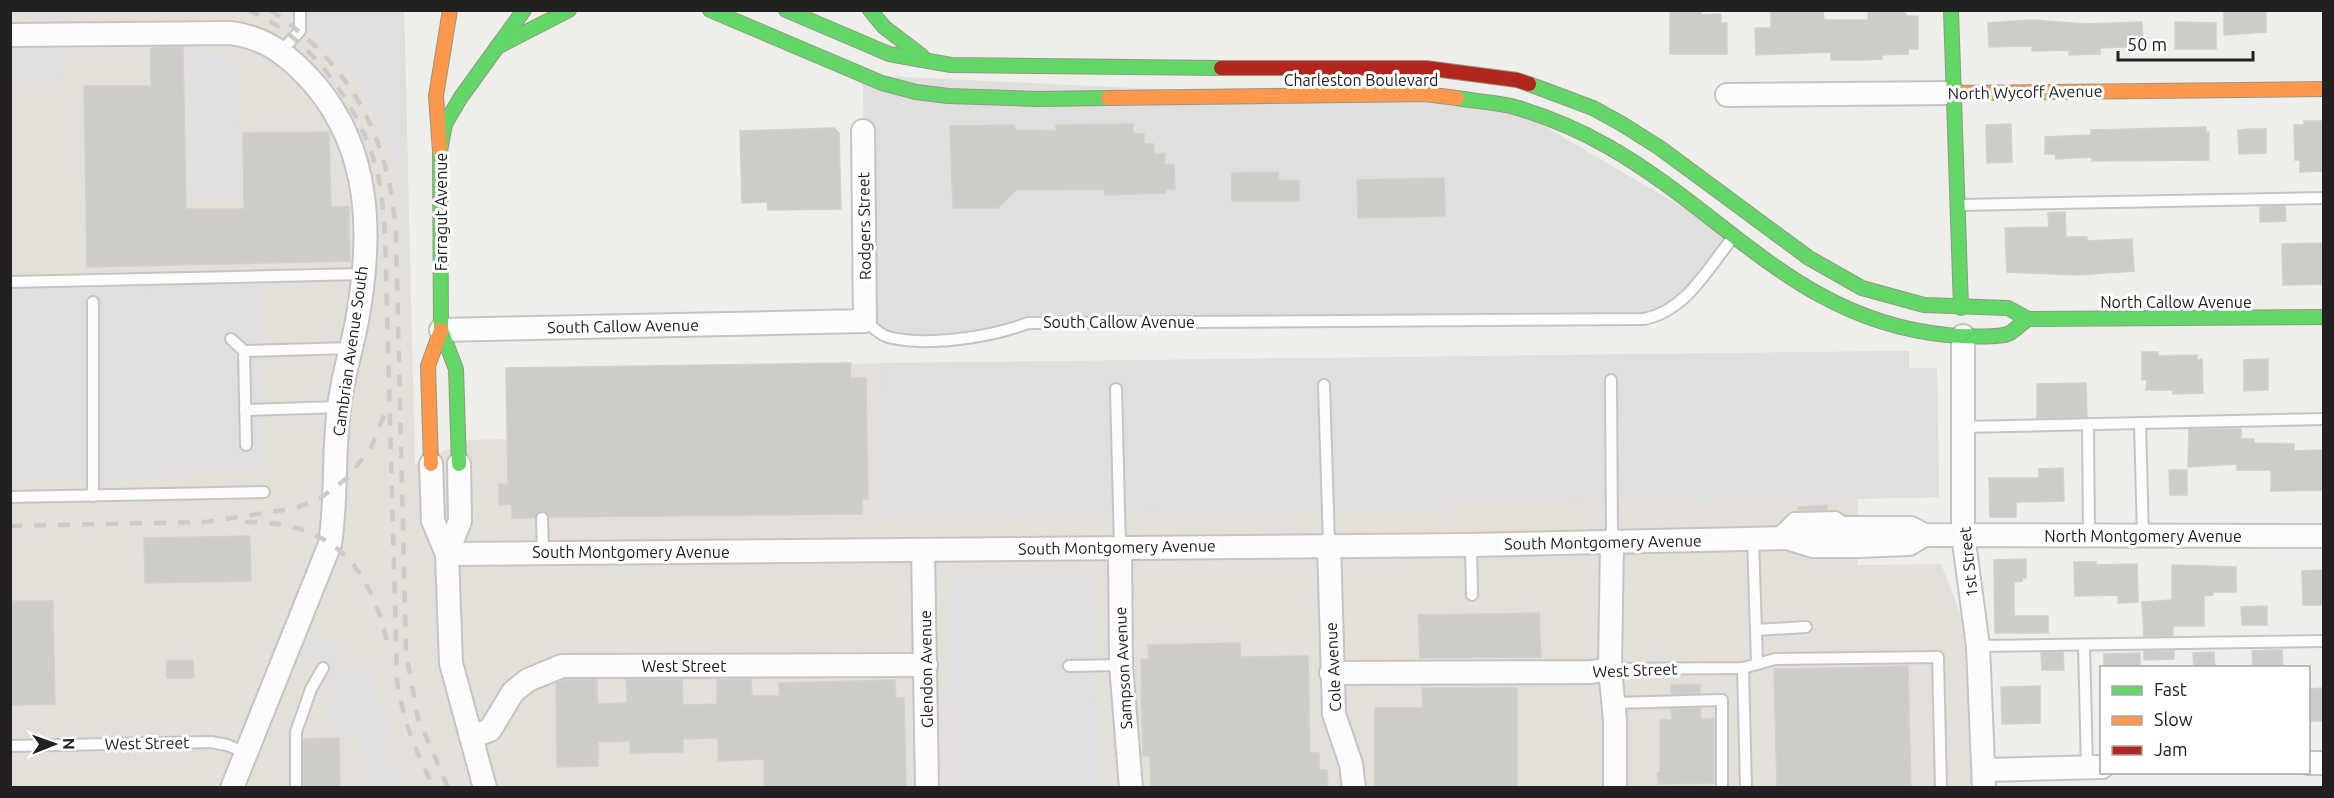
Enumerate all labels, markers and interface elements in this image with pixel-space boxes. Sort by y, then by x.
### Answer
scale bar [2118,24,2253,62]
text: 50 m [2127,34,2167,54]
street label: Charleston Boulevard [1284,71,1438,89]
street label: North Wycoff Avenue [1947,82,2103,102]
street label: Farragut Avenue [432,153,450,271]
street label: Rodgers Street [854,171,874,280]
street label: Cambrian Avenue South [329,265,371,437]
street label: North Callow Avenue [2100,293,2252,311]
street label: South Callow Avenue [1043,313,1195,331]
street label: South Callow Avenue [547,316,699,336]
street label: 1st Street [1955,525,1981,598]
street label: North Montgomery Avenue [2044,527,2242,545]
street label: South Montgomery Avenue [1504,531,1702,553]
street label: South Montgomery Avenue [1018,536,1216,558]
street label: South Montgomery Avenue [532,543,730,561]
street label: Sampson Avenue [1111,606,1135,730]
street label: Glendon Avenue [916,610,936,728]
street label: Cole Avenue [1322,622,1344,712]
street label: West Street [642,657,727,675]
street label: West Street [1592,659,1678,680]
legend [2100,666,2310,774]
text: Fast [2154,679,2187,699]
text: Slow [2154,709,2193,729]
north arrow [24,714,84,774]
street label: West Street [104,733,190,753]
text: N [60,738,78,750]
text: Jam [2154,739,2188,759]

